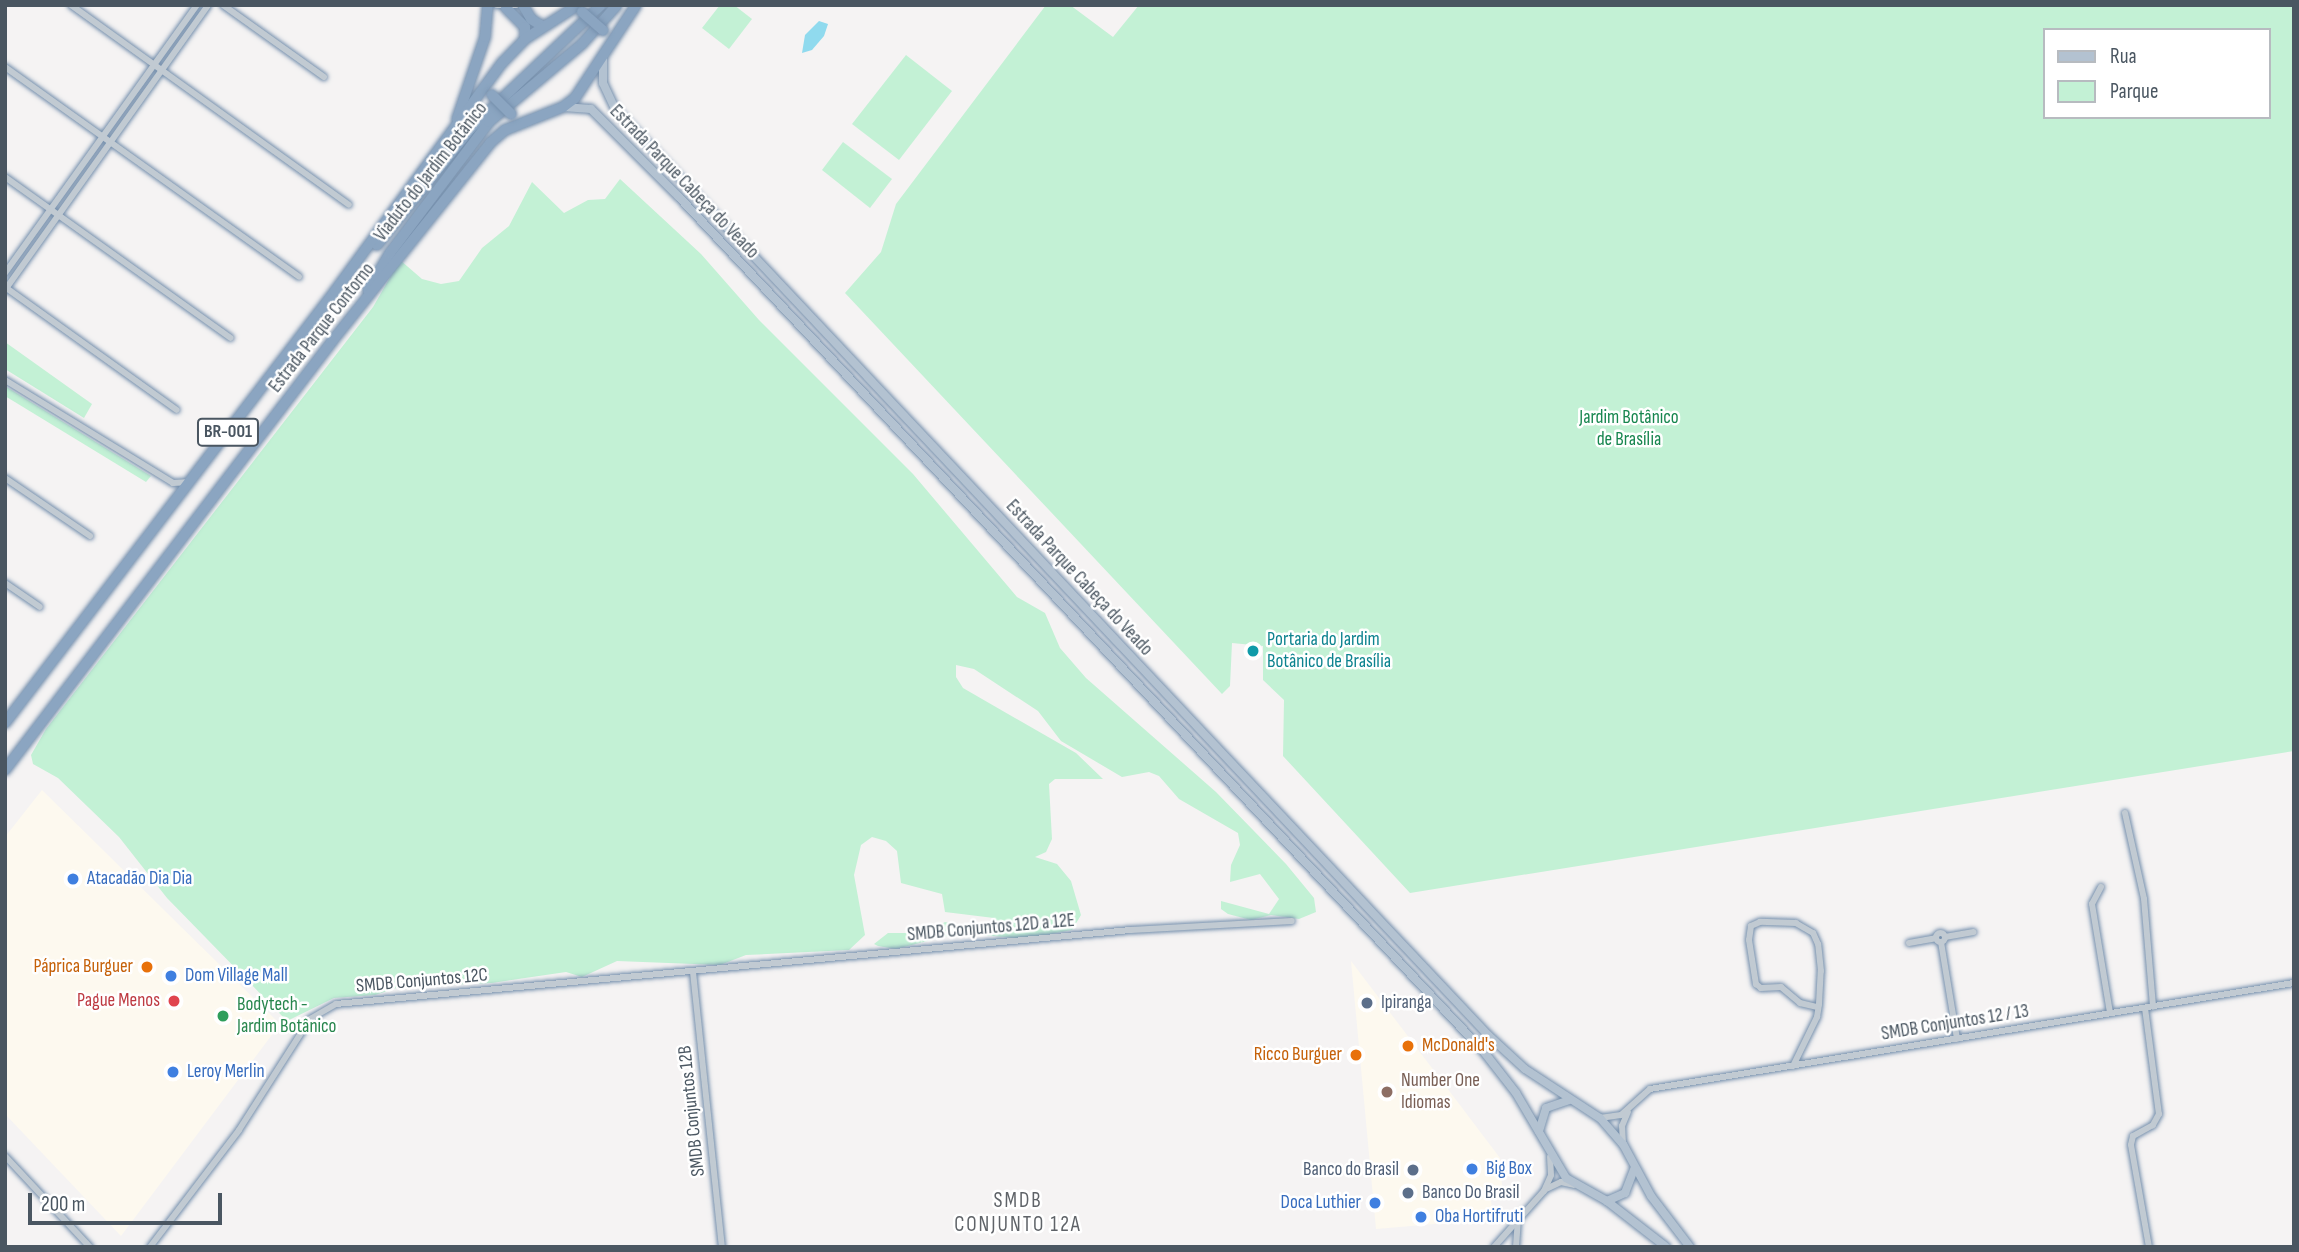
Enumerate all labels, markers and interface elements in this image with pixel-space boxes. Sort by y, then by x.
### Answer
legend [2044,28,2271,119]
text: Rua [2110,44,2137,69]
text: Parque [2110,79,2158,104]
street label: Viaduto do Jardim Botânico [370,98,492,246]
street label: Estrada Parque Cabeça do Veado [605,100,763,264]
street label: Estrada Parque Contorno [264,259,380,397]
park label: Jardim Botânico de Brasília [1579,407,1679,451]
road number: BR-001 [196,418,260,446]
street label: Estrada Parque Cabeça do Veado [1001,495,1157,661]
place label: Portaria do Jardim Botânico de Brasília [1267,629,1391,673]
marker: Portaria do Jardim Botânico de Brasília [1245,643,1261,659]
place label: Atacadão Dia Dia [87,868,192,890]
marker: Atacadão Dia Dia [65,871,81,887]
street label: SMDB Conjuntos 12D a 12E [906,909,1076,947]
place label: Páprica Burguer [33,956,133,978]
marker: Páprica Burguer [139,959,155,975]
street label: SMDB Conjuntos 12C [355,964,489,998]
place label: Dom Village Mall [185,965,288,987]
marker: Dom Village Mall [163,968,179,984]
place label: Pague Menos [77,990,160,1012]
place label: Ipiranga [1381,992,1431,1014]
marker: Pague Menos [166,993,182,1009]
place label: Bodytech - Jardim Botânico [237,994,336,1038]
marker: Ipiranga [1359,995,1375,1011]
street label: SMDB Conjuntos 12 / 13 [1880,1000,2030,1046]
marker: Bodytech - Jardim Botânico [215,1008,231,1024]
place label: McDonald's [1422,1035,1495,1057]
marker: McDonald's [1400,1038,1416,1054]
street label: SMDB Conjuntos 12B [674,1044,710,1178]
place label: Ricco Burguer [1254,1044,1342,1066]
marker: Ricco Burguer [1348,1047,1364,1063]
place label: Leroy Merlin [187,1061,265,1083]
marker: Leroy Merlin [165,1064,181,1080]
place label: Number One Idiomas [1401,1070,1480,1114]
marker: Number One Idiomas [1379,1084,1395,1100]
place label: Big Box [1486,1158,1532,1180]
place label: Banco do Brasil [1303,1159,1399,1181]
marker: Big Box [1464,1161,1480,1177]
marker: Banco do Brasil [1405,1162,1421,1178]
scale bar [32,1178,226,1222]
place label: Banco Do Brasil [1422,1182,1519,1204]
marker: Banco Do Brasil [1400,1185,1416,1201]
district label: SMDB CONJUNTO 12A [956,1188,1080,1238]
text: 200 m [41,1192,85,1217]
place label: Doca Luthier [1281,1192,1361,1214]
marker: Doca Luthier [1367,1195,1383,1211]
place label: Oba Hortifruti [1435,1206,1523,1228]
marker: Oba Hortifruti [1413,1209,1429,1225]

